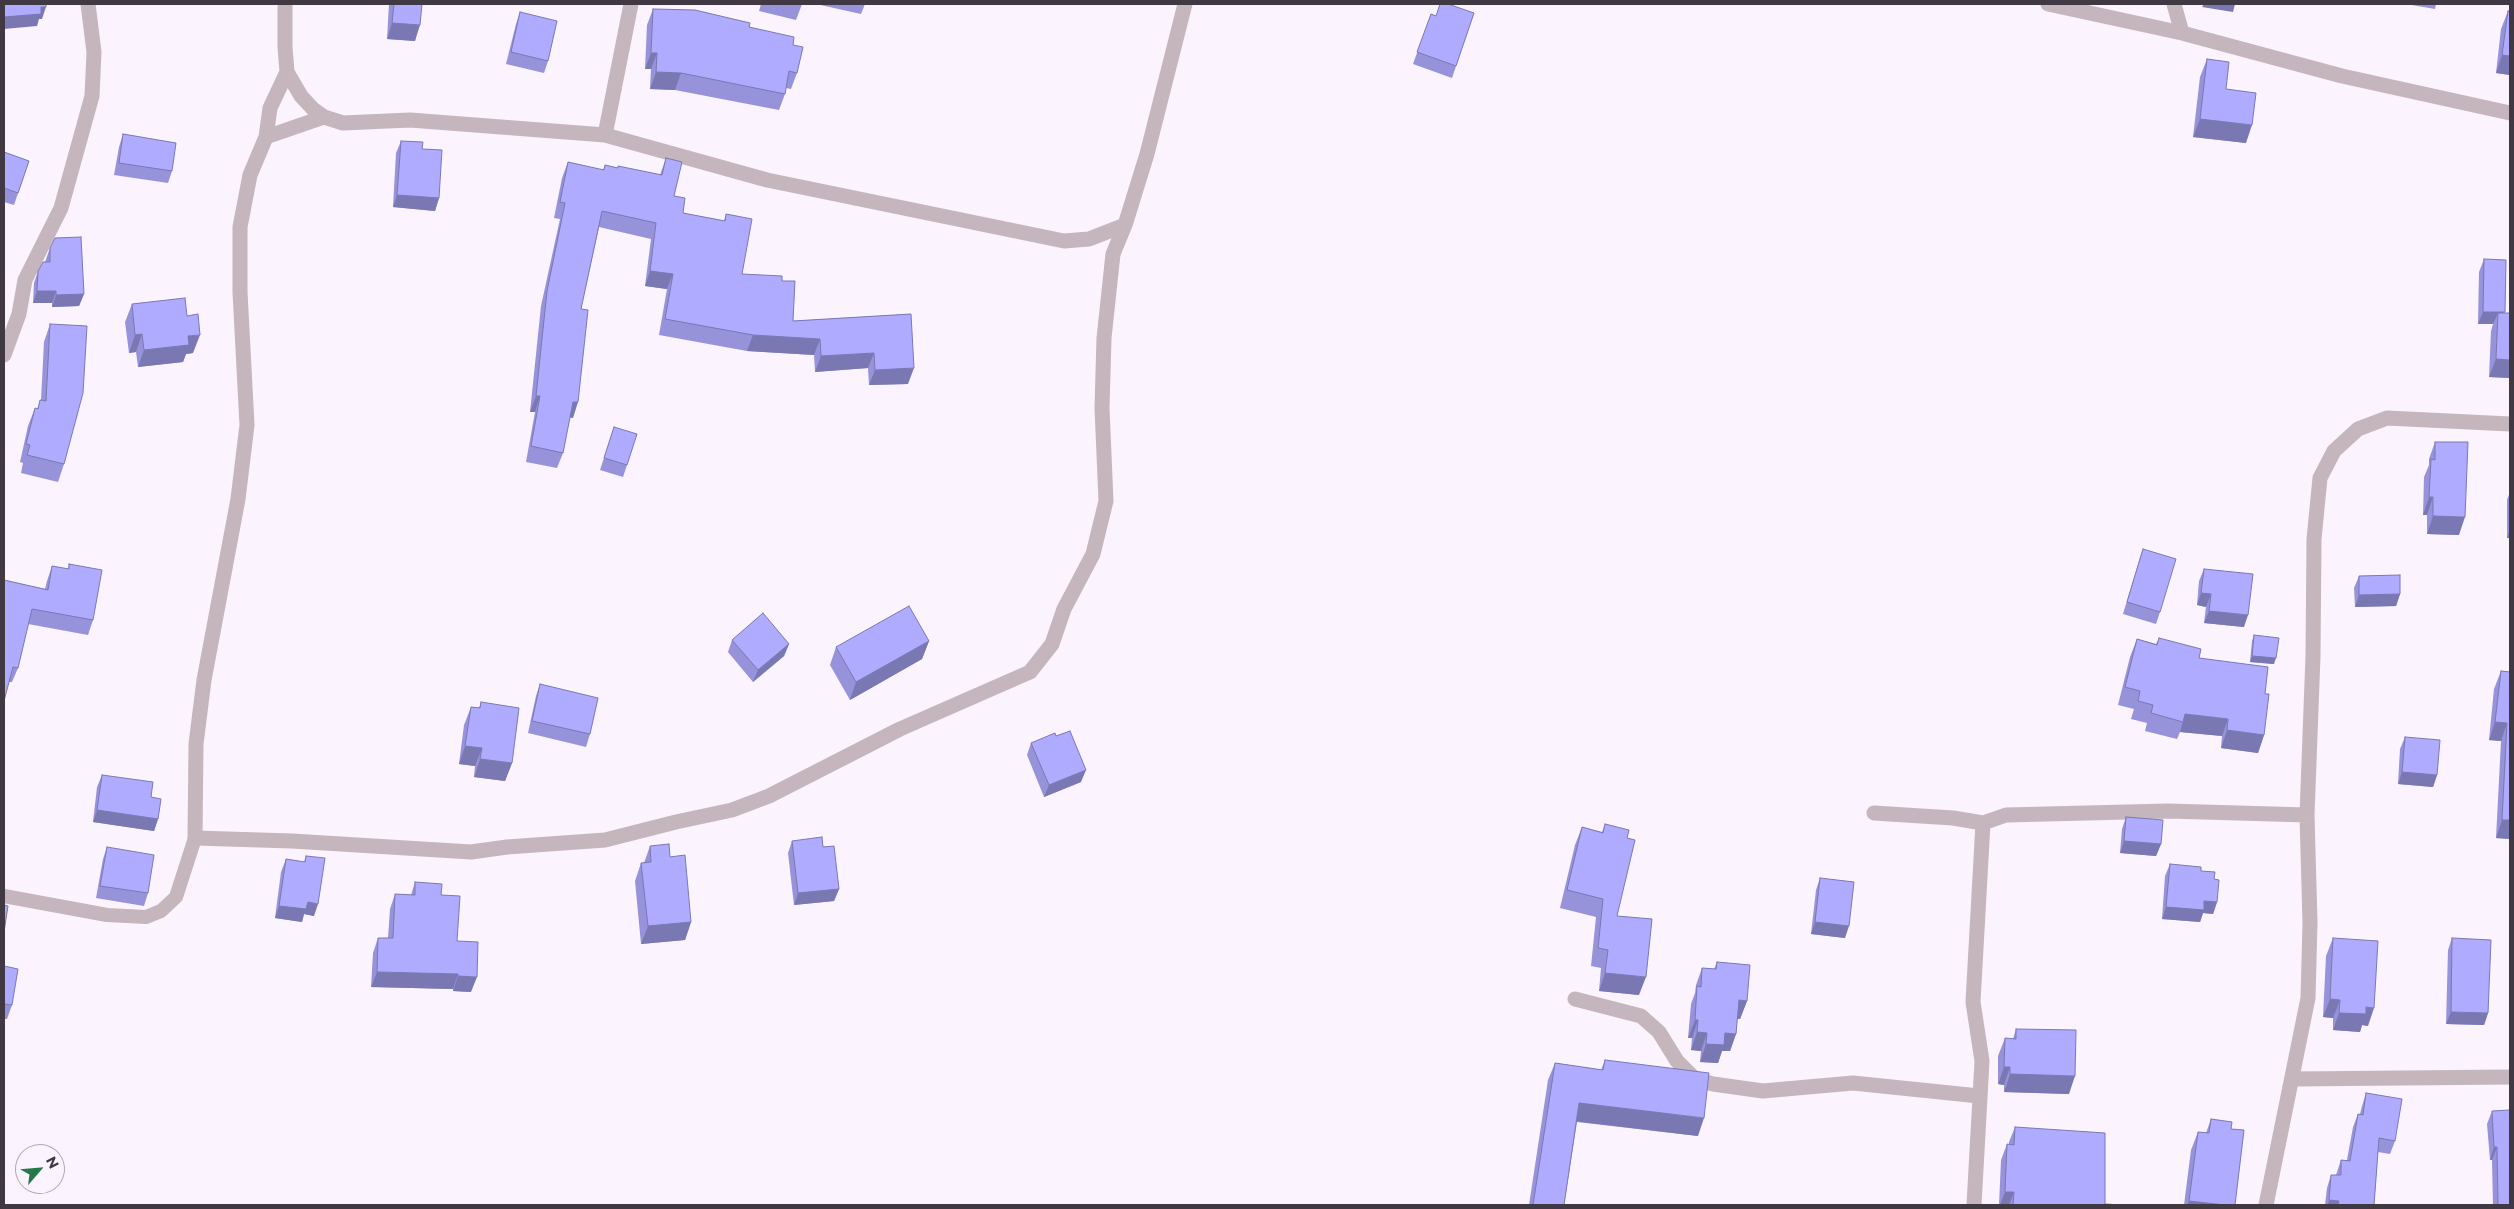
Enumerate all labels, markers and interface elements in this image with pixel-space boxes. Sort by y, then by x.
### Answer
north arrow [15,1144,65,1194]
text: N [42,1154,63,1172]

